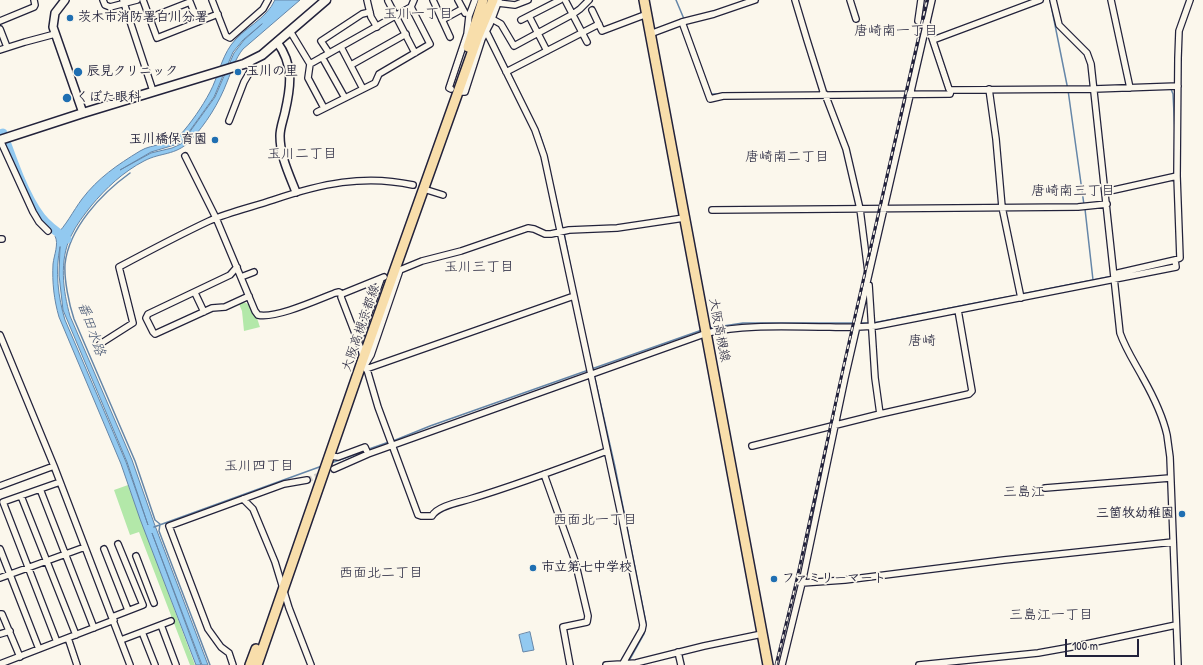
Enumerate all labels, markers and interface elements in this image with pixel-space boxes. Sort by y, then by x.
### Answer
district label: 玉川一丁目 [383,6,453,22]
place label: 茨木市消防署白川分署 [78,10,208,26]
marker: 茨木市消防署白川分署 [65,13,75,23]
district label: 唐崎南一丁目 [854,23,938,39]
place label: 辰見クリニック [87,64,178,80]
place label: 玉川の里 [246,64,298,80]
marker: 辰見クリニック [72,66,84,78]
marker: 玉川の里 [233,67,243,77]
place label: くぼた眼科 [76,90,141,106]
marker: くぼた眼科 [61,92,73,104]
place label: 玉川橋保育園 [129,132,207,148]
marker: 玉川橋保育園 [210,135,220,145]
district label: 玉川二丁目 [267,146,337,162]
district label: 唐崎南二丁目 [745,149,829,165]
district label: 唐崎南三丁目 [1031,183,1115,199]
district label: 玉川三丁目 [444,259,514,275]
street label: 大阪高槻京都線 [339,282,383,374]
street label: 大阪高槻線 [705,297,733,363]
water label: 番田水路 [74,300,108,358]
district label: 唐崎 [908,333,936,349]
district label: 玉川四丁目 [224,458,294,474]
district label: 三島江 [1003,484,1045,500]
place label: 三箇牧幼稚園 [1096,506,1174,522]
marker: 三箇牧幼稚園 [1177,509,1187,519]
district label: 西面北一丁目 [553,512,637,528]
place label: 市立第七中学校 [541,560,632,576]
marker: 市立第七中学校 [528,563,538,573]
district label: 西面北二丁目 [339,565,423,581]
place label: ファミリーマート [782,571,886,587]
marker: ファミリーマート [769,574,779,584]
district label: 三島江一丁目 [1009,607,1093,623]
scale bar [1067,631,1141,657]
text: 100 m [1072,637,1098,654]

